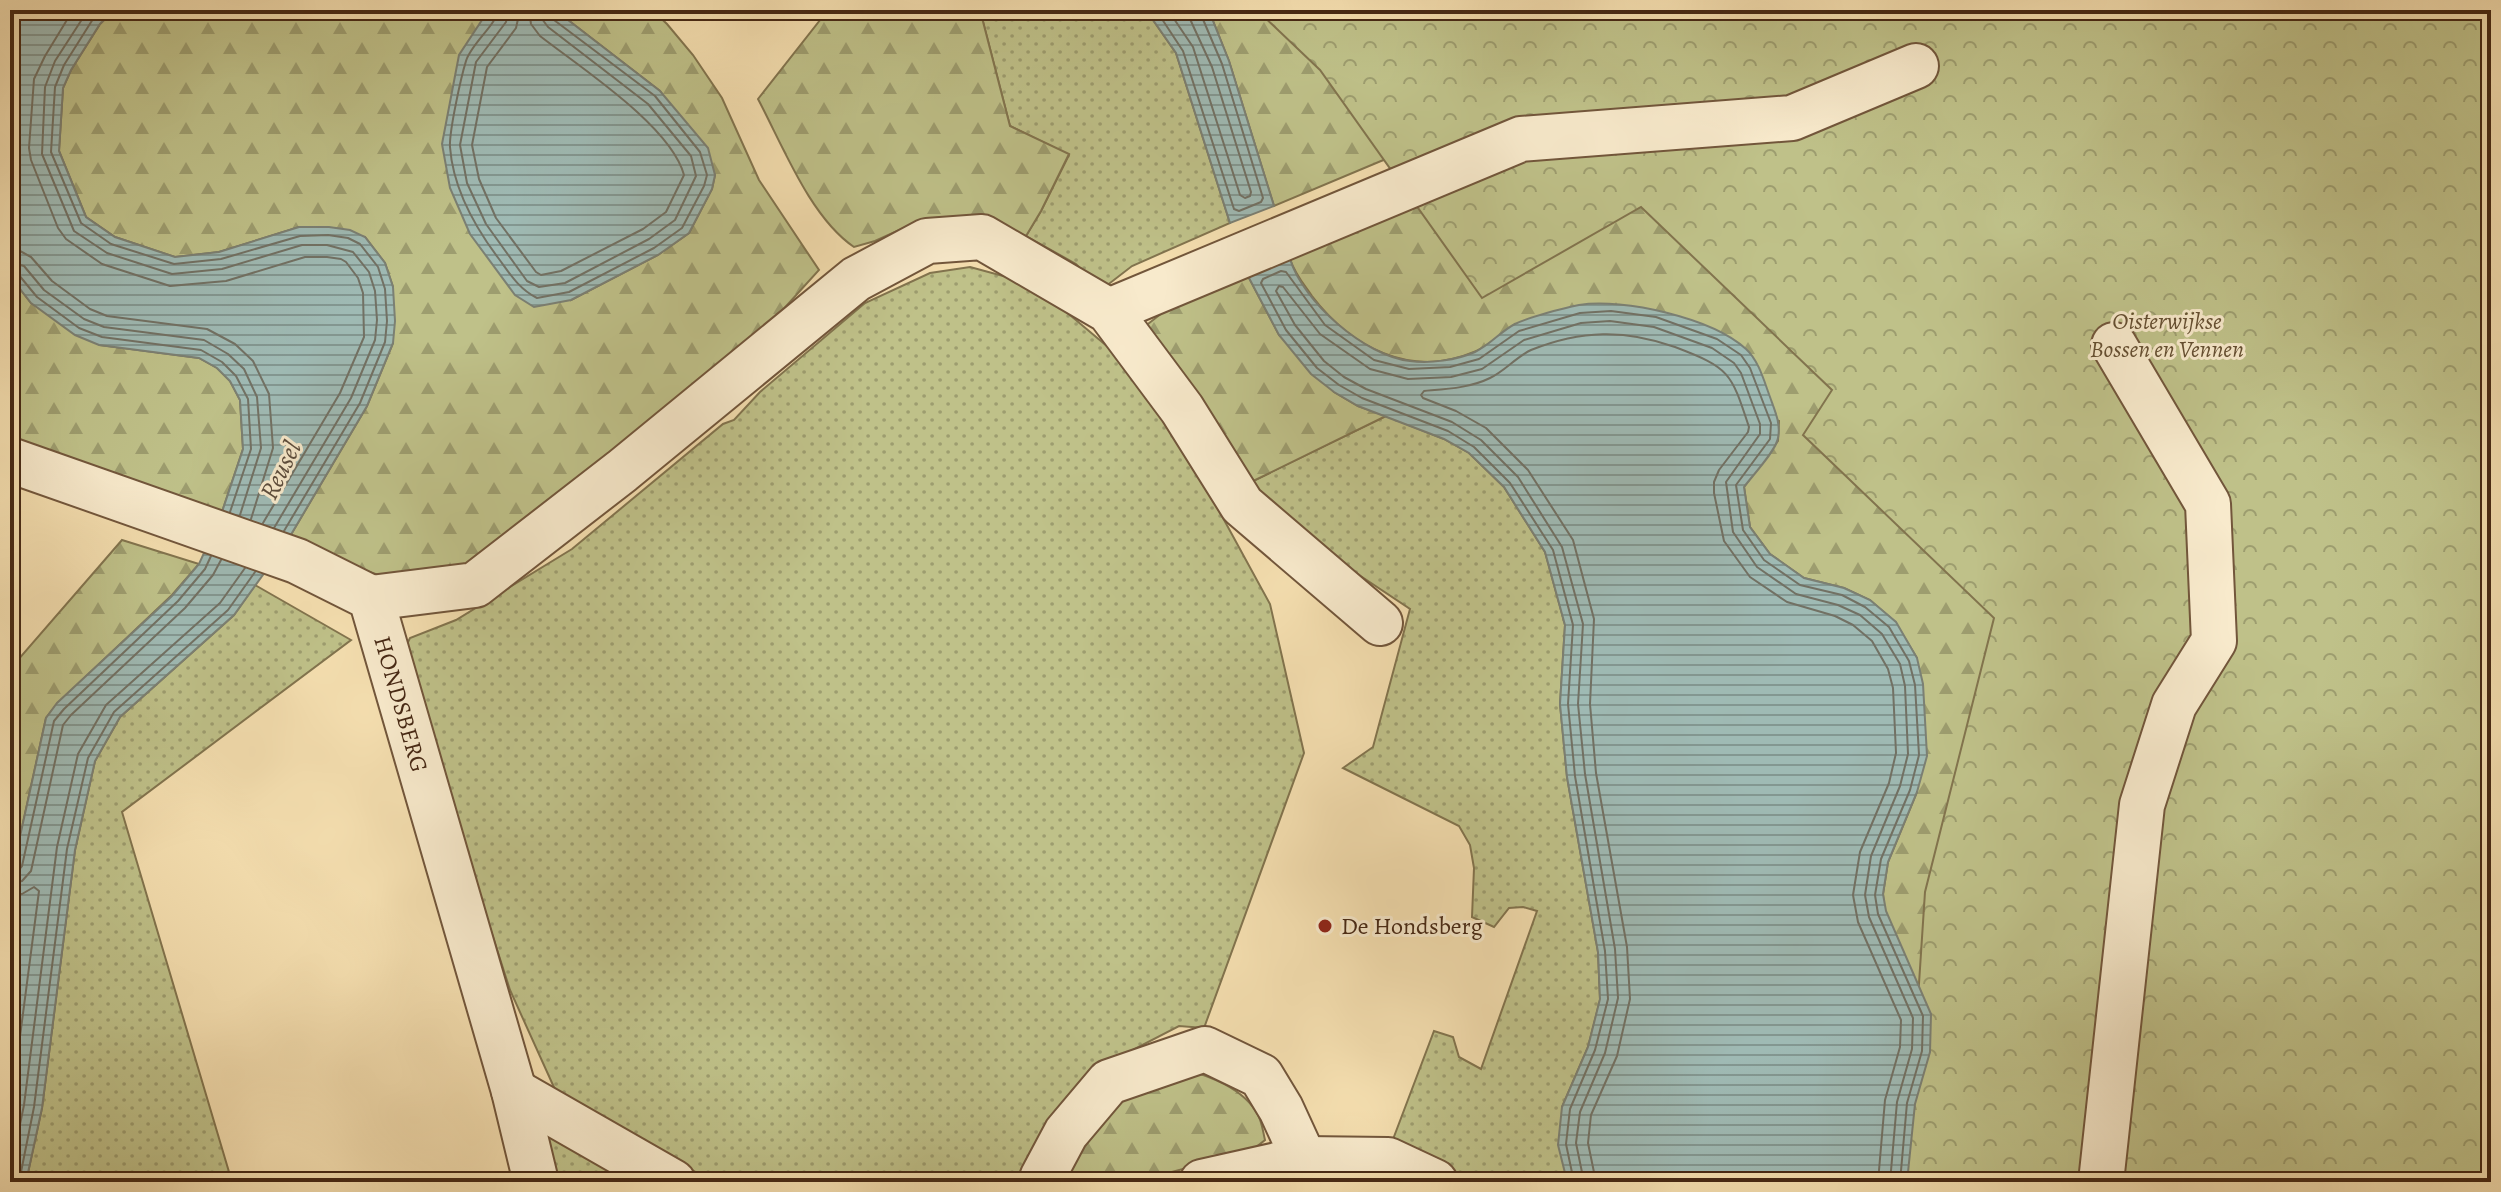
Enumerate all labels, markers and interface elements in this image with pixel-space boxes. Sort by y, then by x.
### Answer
park label: Oisterwijkse Bossen en Vennen [2090,305,2244,365]
water label: Reusel [251,435,310,505]
street label: HONDSBERG [366,632,436,776]
place label: De Hondsberg [1341,910,1483,942]
marker: De Hondsberg [1316,917,1334,935]

